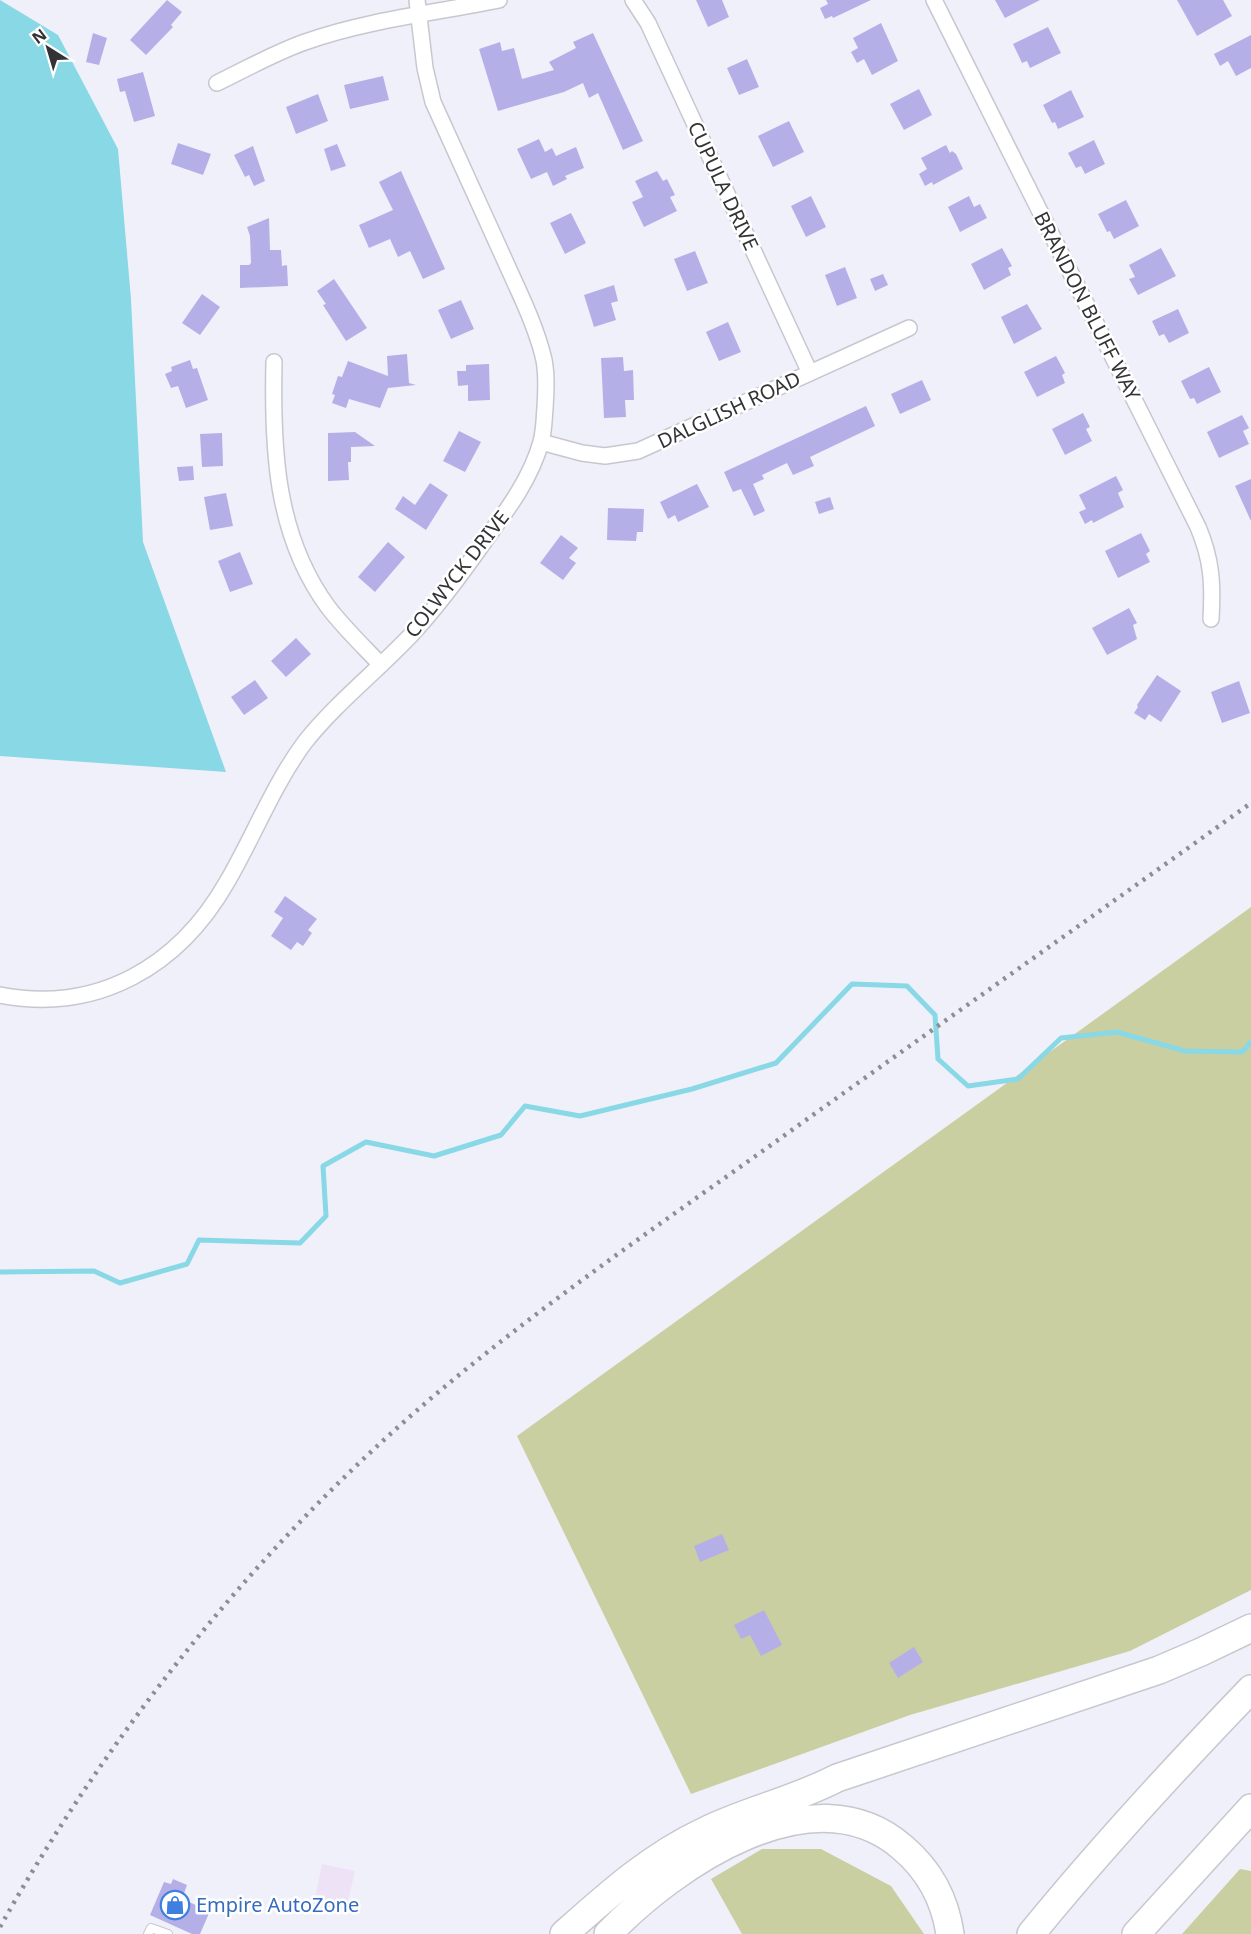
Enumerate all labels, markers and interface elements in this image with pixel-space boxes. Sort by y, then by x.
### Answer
north arrow [18,18,78,78]
text: N [27,23,51,49]
street label: CUPULA DRIVE [682,117,765,255]
street label: BRANDON BLUFF WAY [1028,207,1147,405]
street label: DALGLISH ROAD [653,365,805,455]
street label: COLWYCK DRIVE [398,504,515,643]
shop icon: Empire AutoZone [159,1889,191,1921]
place label: Empire AutoZone [196,1891,359,1918]

